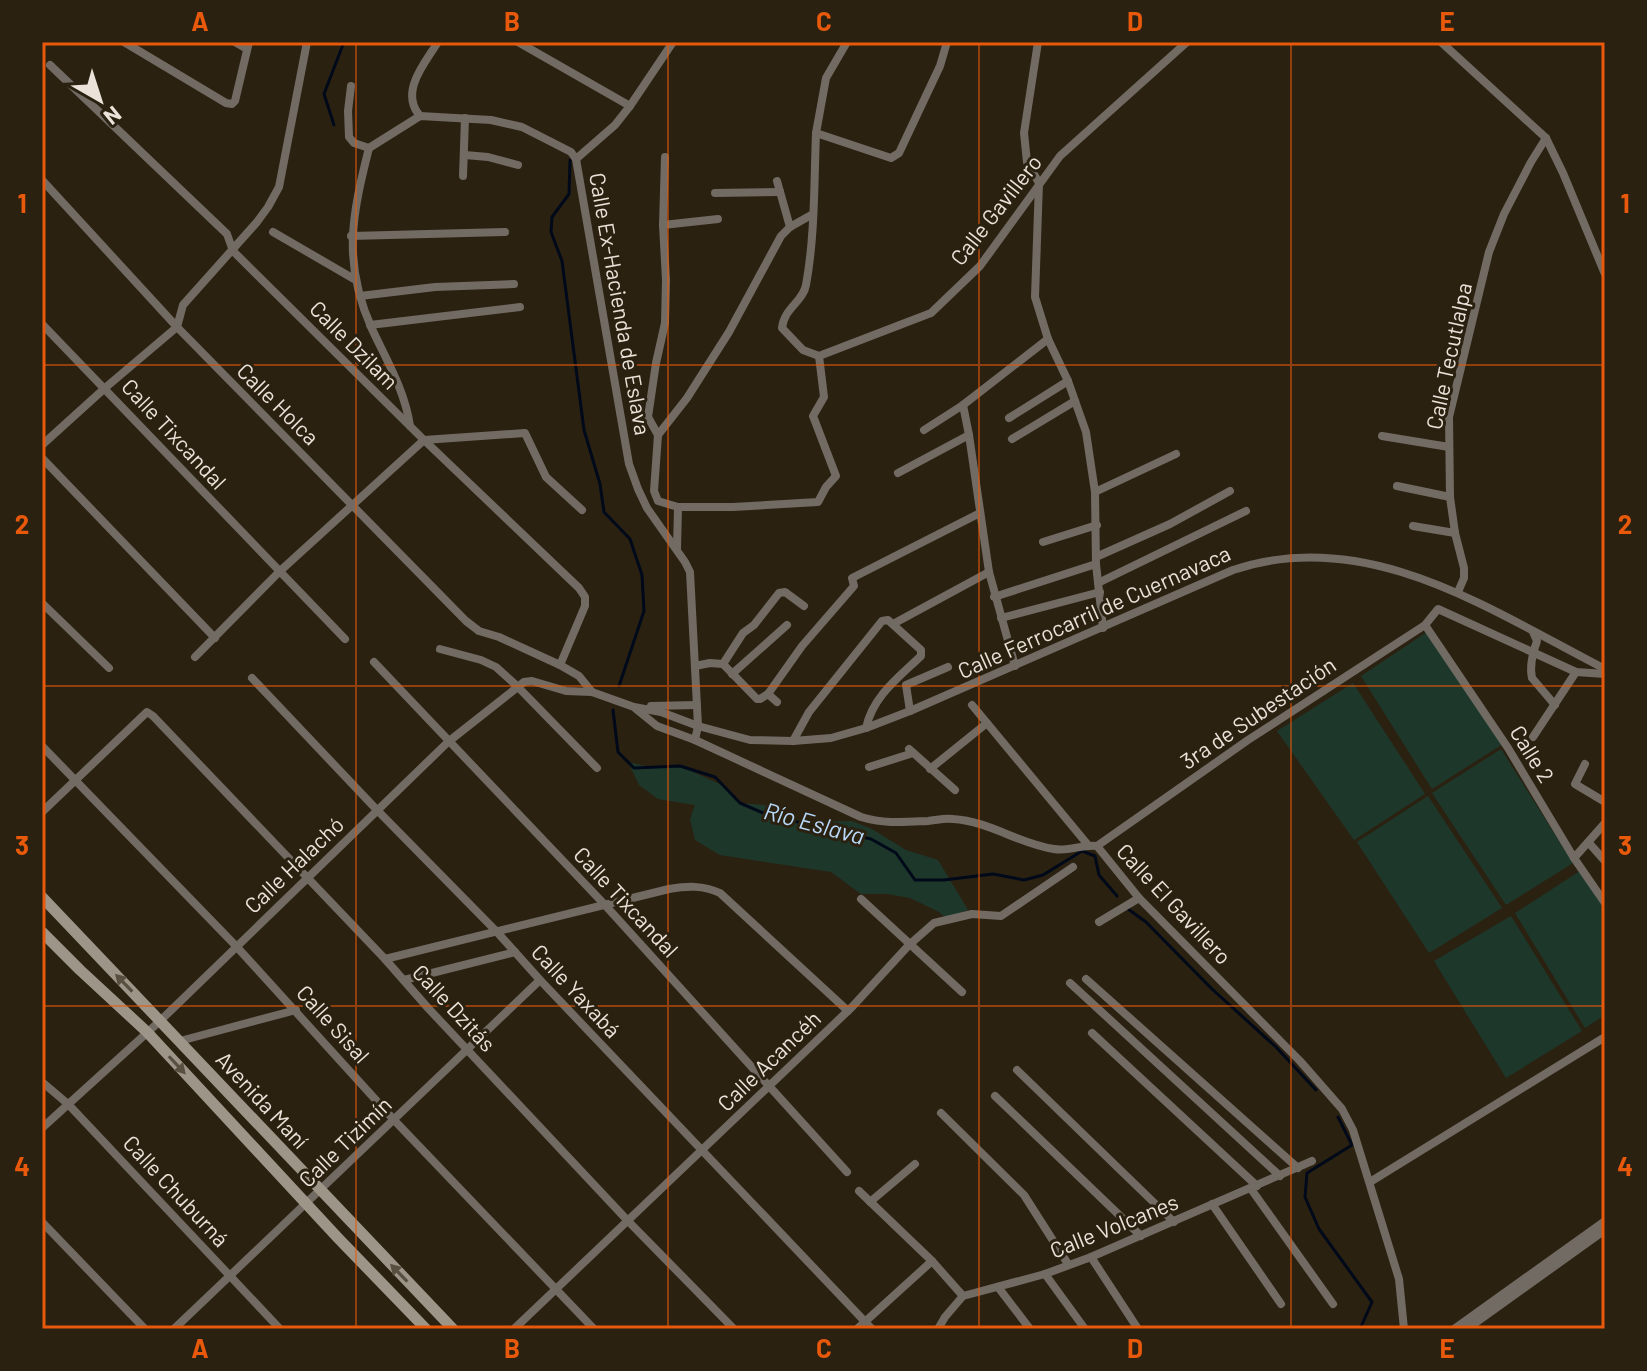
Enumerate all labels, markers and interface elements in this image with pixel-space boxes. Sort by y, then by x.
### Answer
text: A [191,5,209,36]
text: B [504,5,520,36]
text: C [816,5,832,36]
text: D [1127,5,1143,36]
text: E [1439,5,1455,36]
north arrow [60,60,140,140]
text: N [99,102,127,131]
street label: Calle Gavillero [944,149,1046,270]
street label: Calle Ex-Hacienda de Eslava [585,171,657,437]
text: 1 [17,187,27,218]
text: 1 [1620,187,1630,218]
street label: Calle Tecutlalpa [1420,280,1476,432]
street label: Calle Dzilam [305,295,404,394]
street label: Calle Holca [232,357,325,450]
street label: Calle Tixcandal [117,373,232,494]
text: 2 [15,508,29,539]
text: 2 [1618,508,1632,539]
street label: Calle Ferrocarril de Cuernavaca [953,539,1234,683]
street label: 3ra de Subestación [1175,651,1340,774]
street label: Calle 2 [1505,720,1560,787]
water label: Río Eslava [761,795,868,850]
street label: Calle Halachó [238,811,348,918]
text: 3 [15,829,29,860]
text: 3 [1618,829,1632,860]
street label: Calle El Gavillero [1112,838,1237,969]
street label: Calle Tixcandal [569,841,684,962]
street label: Calle Yaxabá [527,938,627,1042]
street label: Calle Dzitás [408,958,502,1056]
one-way arrow [115,974,134,993]
street label: Calle Sisal [292,979,376,1068]
street label: Calle Acancéh [711,1005,825,1116]
street label: Avenida Maní [211,1045,314,1153]
one-way arrow [168,1056,186,1075]
street label: Calle Tizimín [293,1091,396,1192]
street label: Calle Chuburná [119,1129,235,1251]
text: 4 [14,1150,30,1181]
text: 4 [1617,1150,1633,1181]
street label: Calle Volcanes [1046,1188,1182,1263]
one-way arrow [390,1264,409,1283]
text: A [191,1332,209,1363]
text: B [504,1332,520,1363]
text: C [816,1332,832,1363]
text: D [1127,1332,1143,1363]
text: E [1439,1332,1455,1363]

